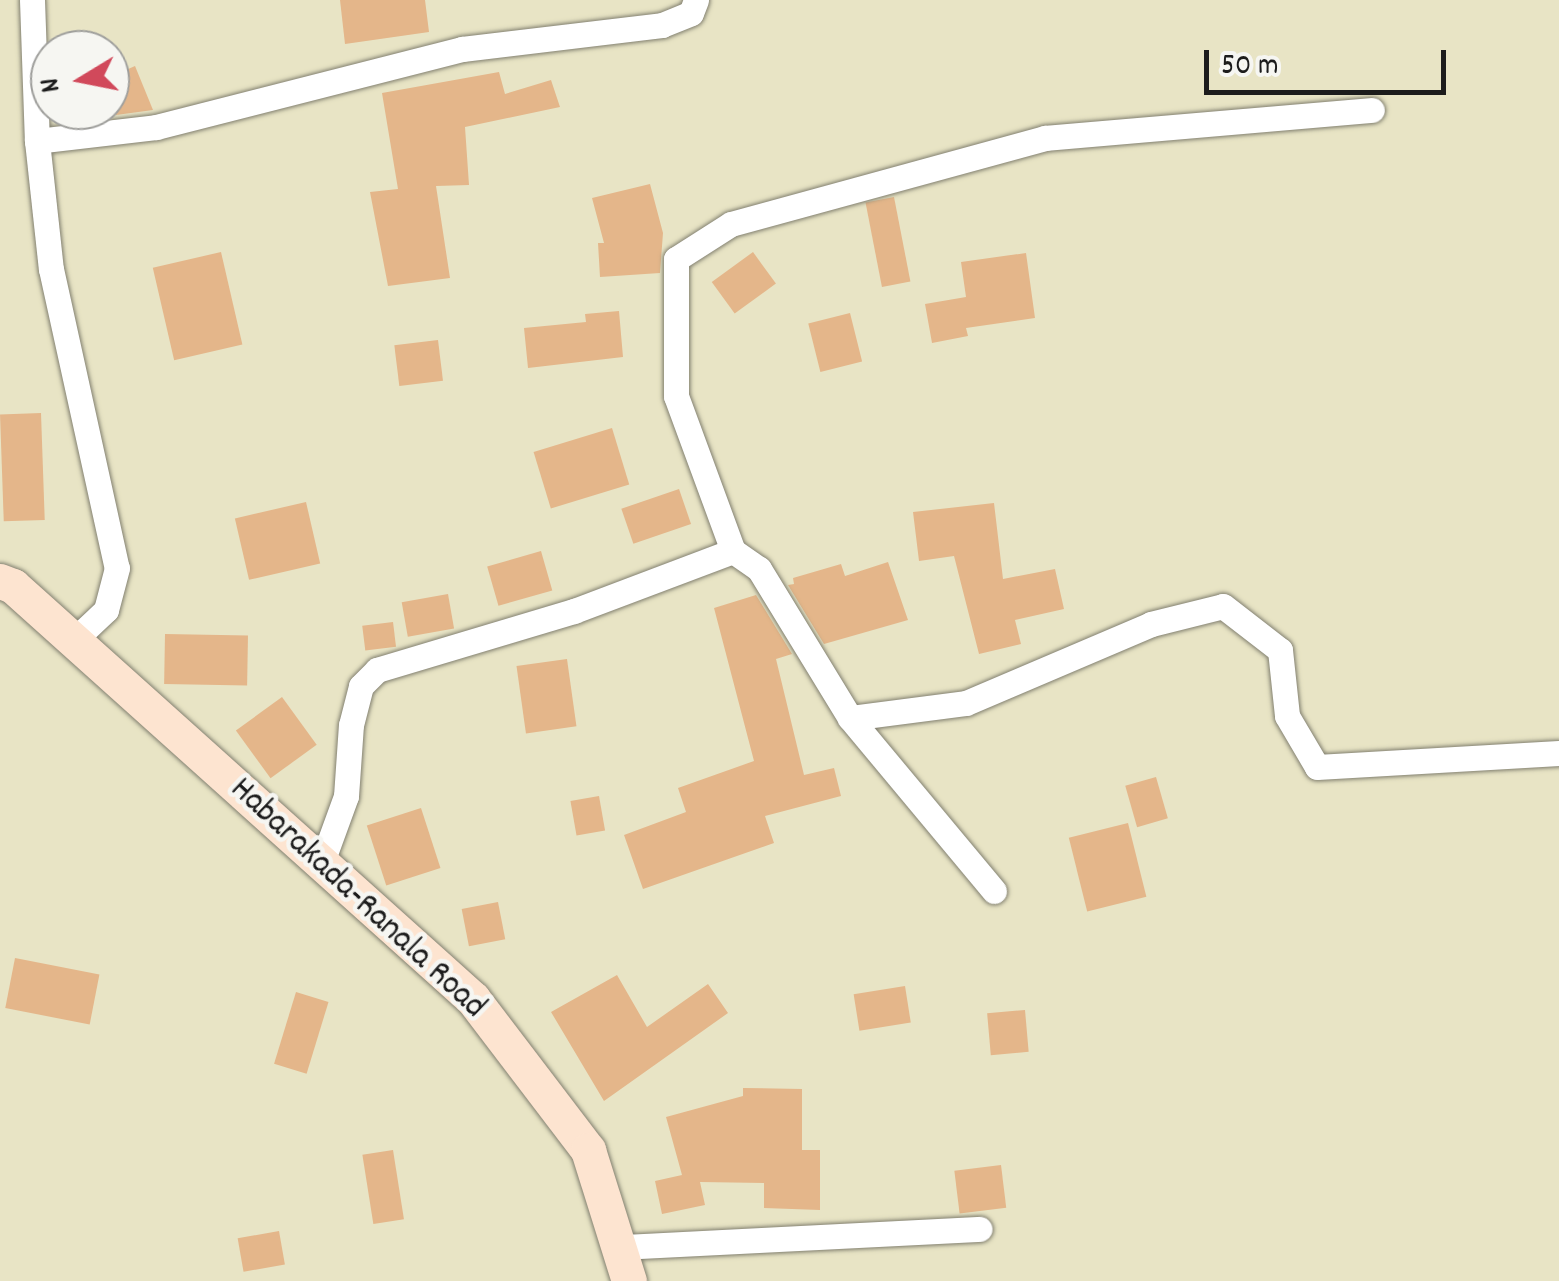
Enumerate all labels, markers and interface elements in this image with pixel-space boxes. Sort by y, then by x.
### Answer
north arrow [30,30,130,130]
scale bar [1209,30,1452,92]
text: 50 m [1221,46,1279,89]
text: N [32,75,73,95]
street label: Habarakada-Ranala Road [220,769,494,1029]

